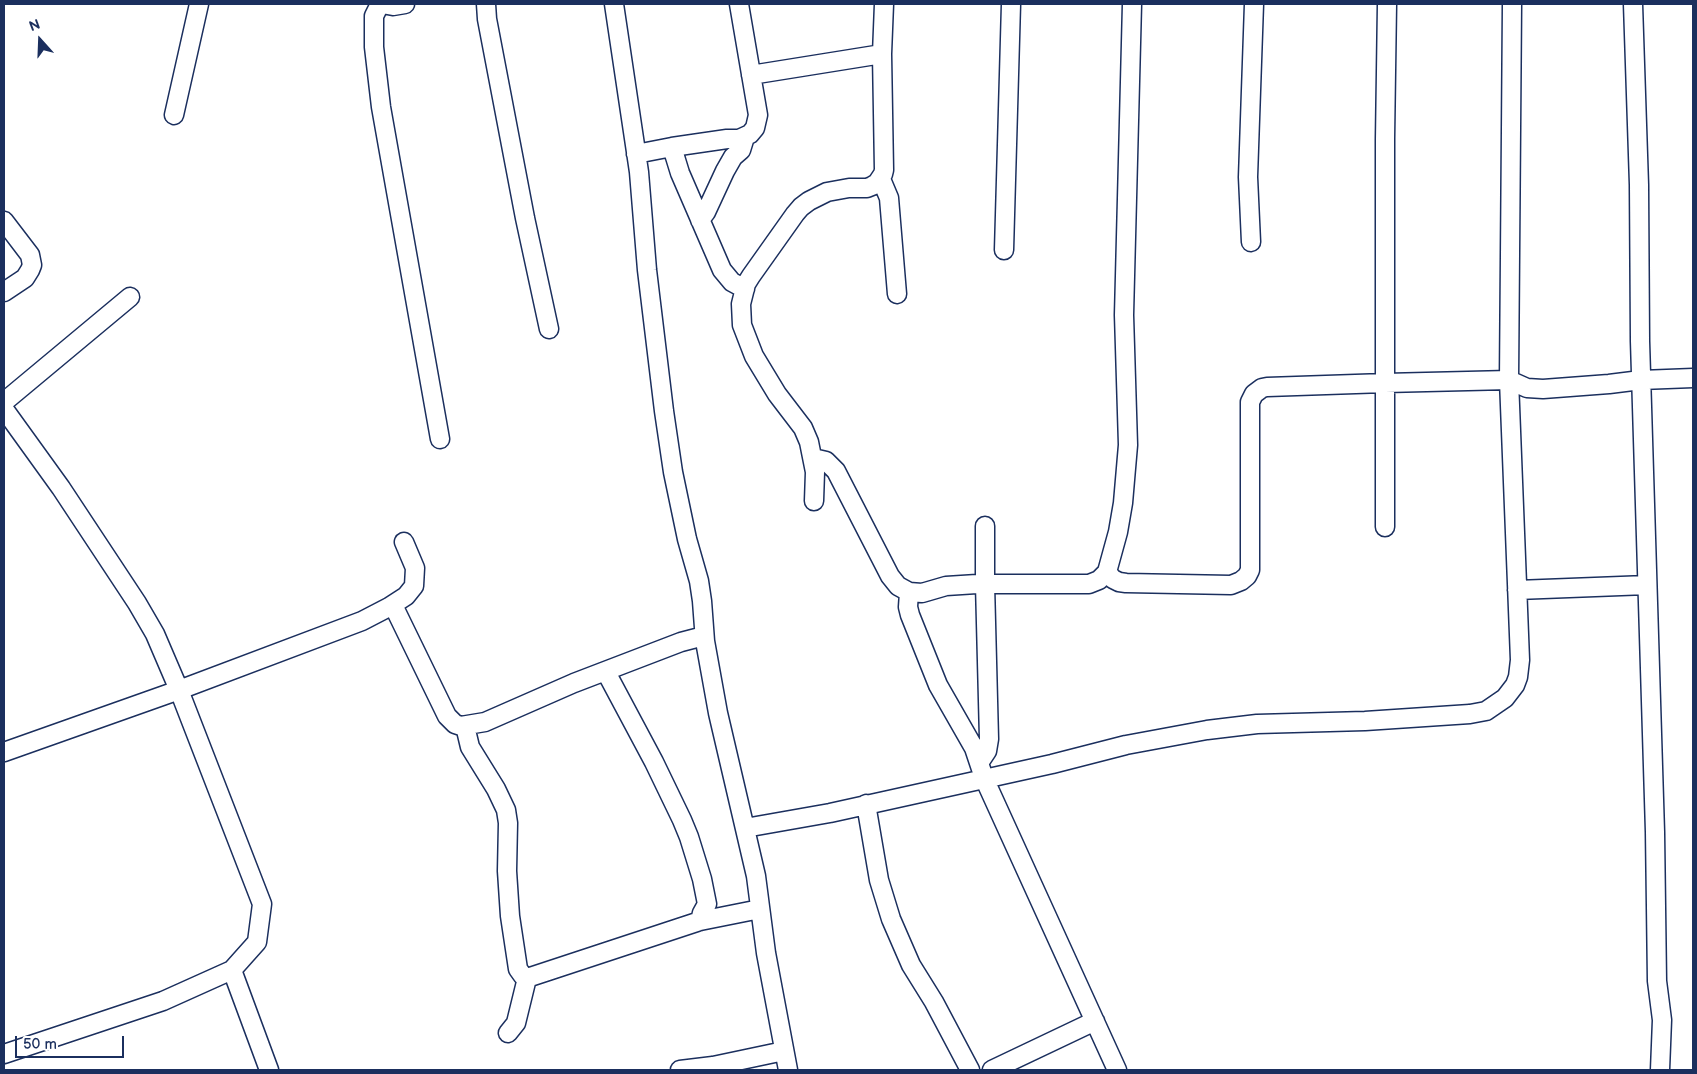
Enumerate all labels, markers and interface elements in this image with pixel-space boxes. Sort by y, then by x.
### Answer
north arrow [15,15,65,65]
text: N [27,16,43,35]
scale bar [18,1026,126,1058]
text: 50 m [23,1035,57,1054]

